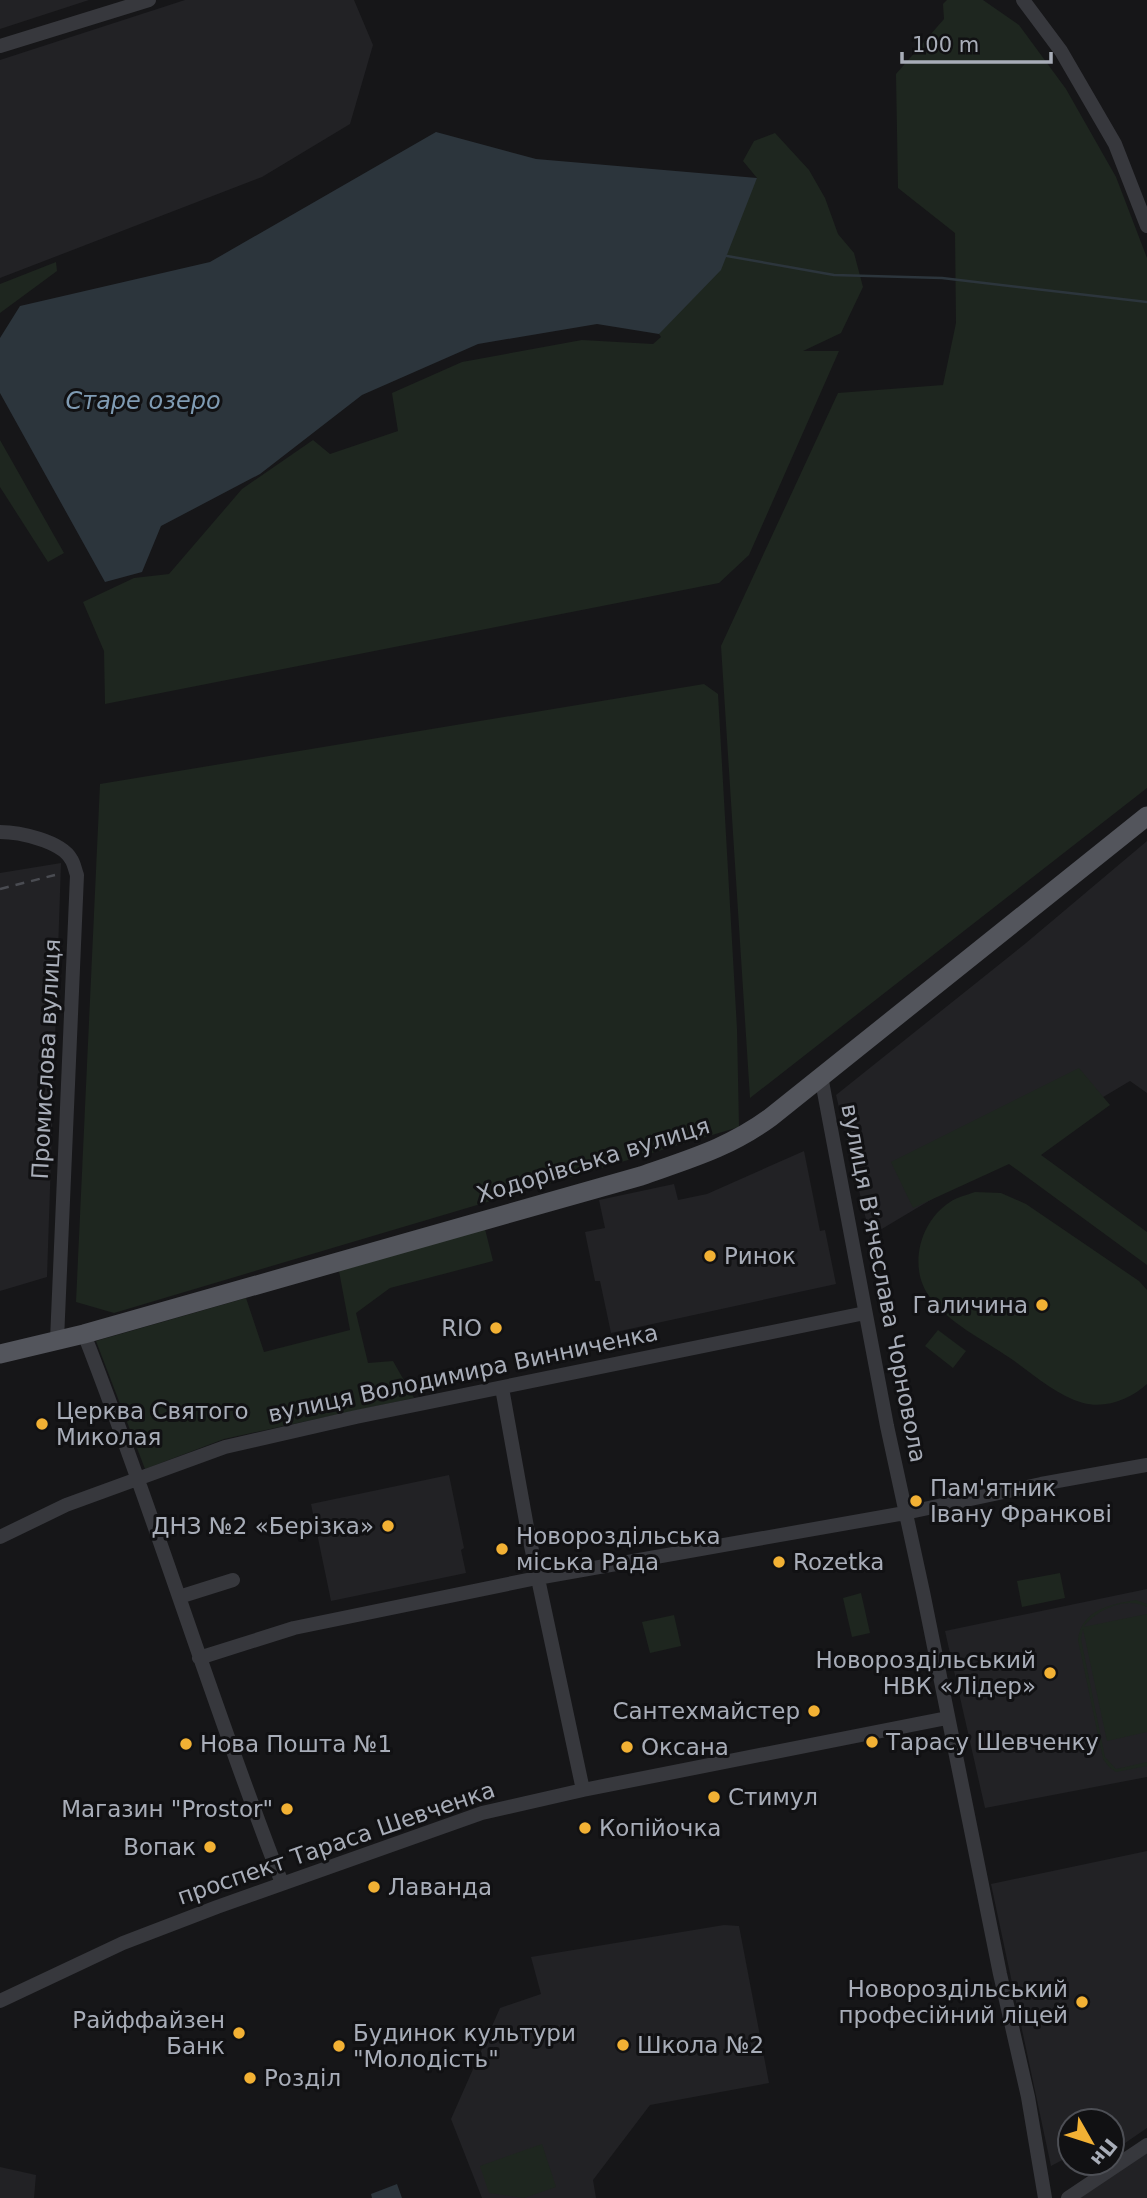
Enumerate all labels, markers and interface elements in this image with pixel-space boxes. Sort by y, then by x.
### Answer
scale bar [902,21,1051,65]
text: 100 m [912,33,979,57]
water label: Старе озеро [65,387,221,415]
street label: Промислова вулиця [27,938,65,1180]
street label: вулиця Вʼячеслава Чорновола [836,1102,932,1464]
street label: Ходорівська вулиця [473,1112,713,1208]
place label: Ринок [724,1243,796,1269]
marker: Ринок [702,1248,718,1264]
place label: Галичина [913,1292,1028,1318]
marker: Галичина [1034,1297,1050,1313]
place label: RIO [441,1315,482,1341]
street label: вулиця Володимира Винниченка [266,1319,660,1427]
marker: RIO [488,1320,504,1336]
place label: Церква Святого Миколая [56,1398,249,1450]
marker: Церква Святого Миколая [34,1416,50,1432]
place label: Пам'ятник Івану Франкові [930,1475,1112,1527]
marker: Пам'ятник Івану Франкові [908,1493,924,1509]
place label: ДНЗ №2 «Берізка» [152,1513,374,1539]
marker: ДНЗ №2 «Берізка» [380,1518,396,1534]
place label: Новороздільська міська Рада [516,1523,721,1575]
marker: Новороздільська міська Рада [494,1541,510,1557]
place label: Rozetka [793,1549,884,1575]
marker: Rozetka [771,1554,787,1570]
place label: Новороздільський НВК «Лідер» [816,1647,1036,1699]
marker: Новороздільський НВК «Лідер» [1042,1665,1058,1681]
place label: Сантехмайстер [612,1698,800,1724]
marker: Сантехмайстер [806,1703,822,1719]
place label: Тарасу Шевченку [885,1729,1099,1755]
place label: Нова Пошта №1 [200,1731,392,1757]
place label: Оксана [641,1734,729,1760]
marker: Тарасу Шевченку [864,1734,880,1750]
marker: Нова Пошта №1 [178,1736,194,1752]
marker: Оксана [619,1739,635,1755]
street label: проспект Тараса Шевченка [174,1776,498,1910]
place label: Стимул [728,1784,818,1810]
marker: Стимул [706,1789,722,1805]
place label: Магазин "Prostor" [61,1796,273,1822]
marker: Магазин "Prostor" [279,1801,295,1817]
place label: Копійочка [599,1815,721,1841]
marker: Копійочка [577,1820,593,1836]
place label: Вопак [123,1834,196,1860]
marker: Вопак [202,1839,218,1855]
place label: Лаванда [388,1874,492,1900]
marker: Лаванда [366,1879,382,1895]
place label: Новороздільський професійний ліцей [838,1976,1068,2028]
marker: Новороздільський професійний ліцей [1074,1994,1090,2010]
place label: Райффайзен Банк [72,2007,225,2059]
place label: Будинок культури "Молодість" [353,2020,576,2072]
marker: Райффайзен Банк [231,2025,247,2041]
place label: Школа №2 [637,2032,764,2058]
marker: Школа №2 [615,2037,631,2053]
marker: Будинок культури "Молодість" [331,2038,347,2054]
place label: Розділ [264,2065,341,2091]
marker: Розділ [242,2070,258,2086]
north arrow [1056,2107,1126,2177]
text: Пн [1087,2134,1122,2171]

